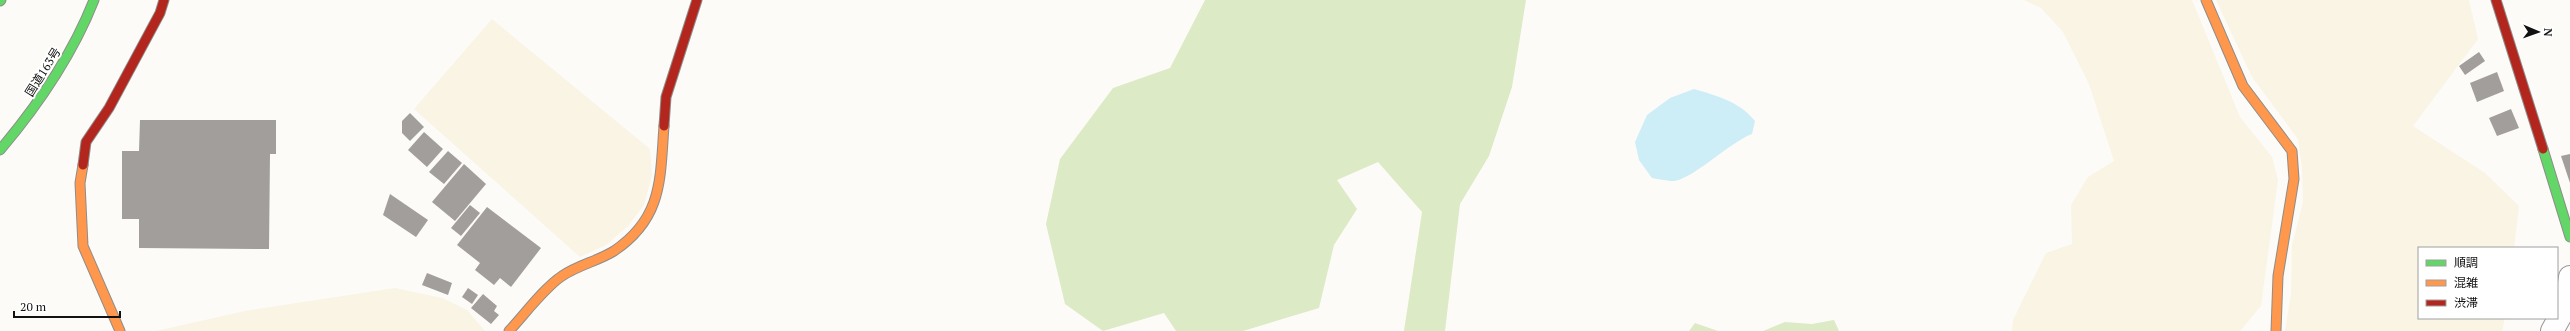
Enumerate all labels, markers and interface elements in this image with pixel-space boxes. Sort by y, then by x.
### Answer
north arrow [2518,12,2558,52]
text: N [2541,28,2555,37]
street label: 国道163号 [22,44,64,99]
legend [2418,247,2558,319]
text: 順調 [2454,255,2478,270]
text: 混雑 [2454,275,2478,290]
scale bar [14,293,120,319]
text: 渋滞 [2454,295,2478,310]
text: 20 m [20,299,47,314]

